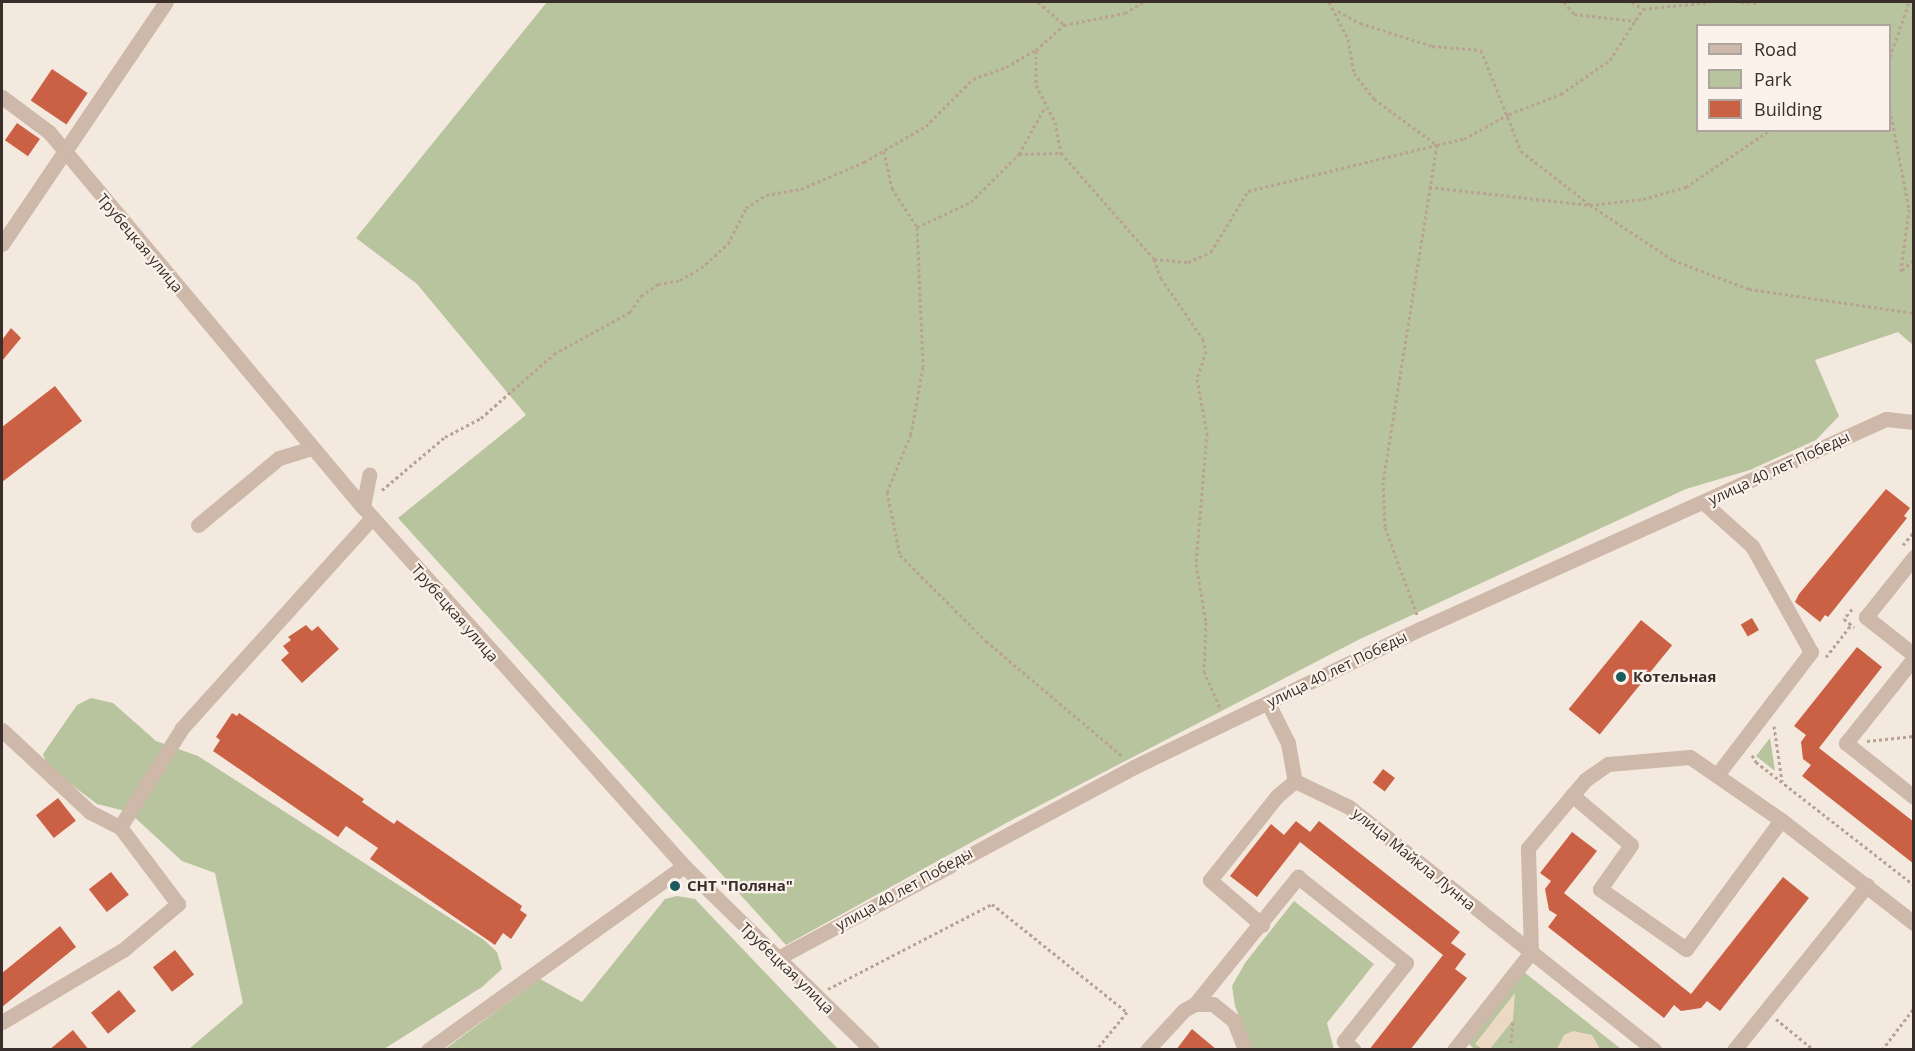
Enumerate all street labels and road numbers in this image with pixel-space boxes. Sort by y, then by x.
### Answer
street label: Трубецкая улица [93,190,187,296]
street label: улица 40 лет Победы [1706,427,1852,509]
street label: Трубецкая улица [408,561,502,665]
street label: улица 40 лет Победы [1264,627,1410,711]
street label: улица Майкла Лунна [1349,804,1479,914]
street label: улица 40 лет Победы [832,844,976,934]
street label: Трубецкая улица [736,919,838,1017]

